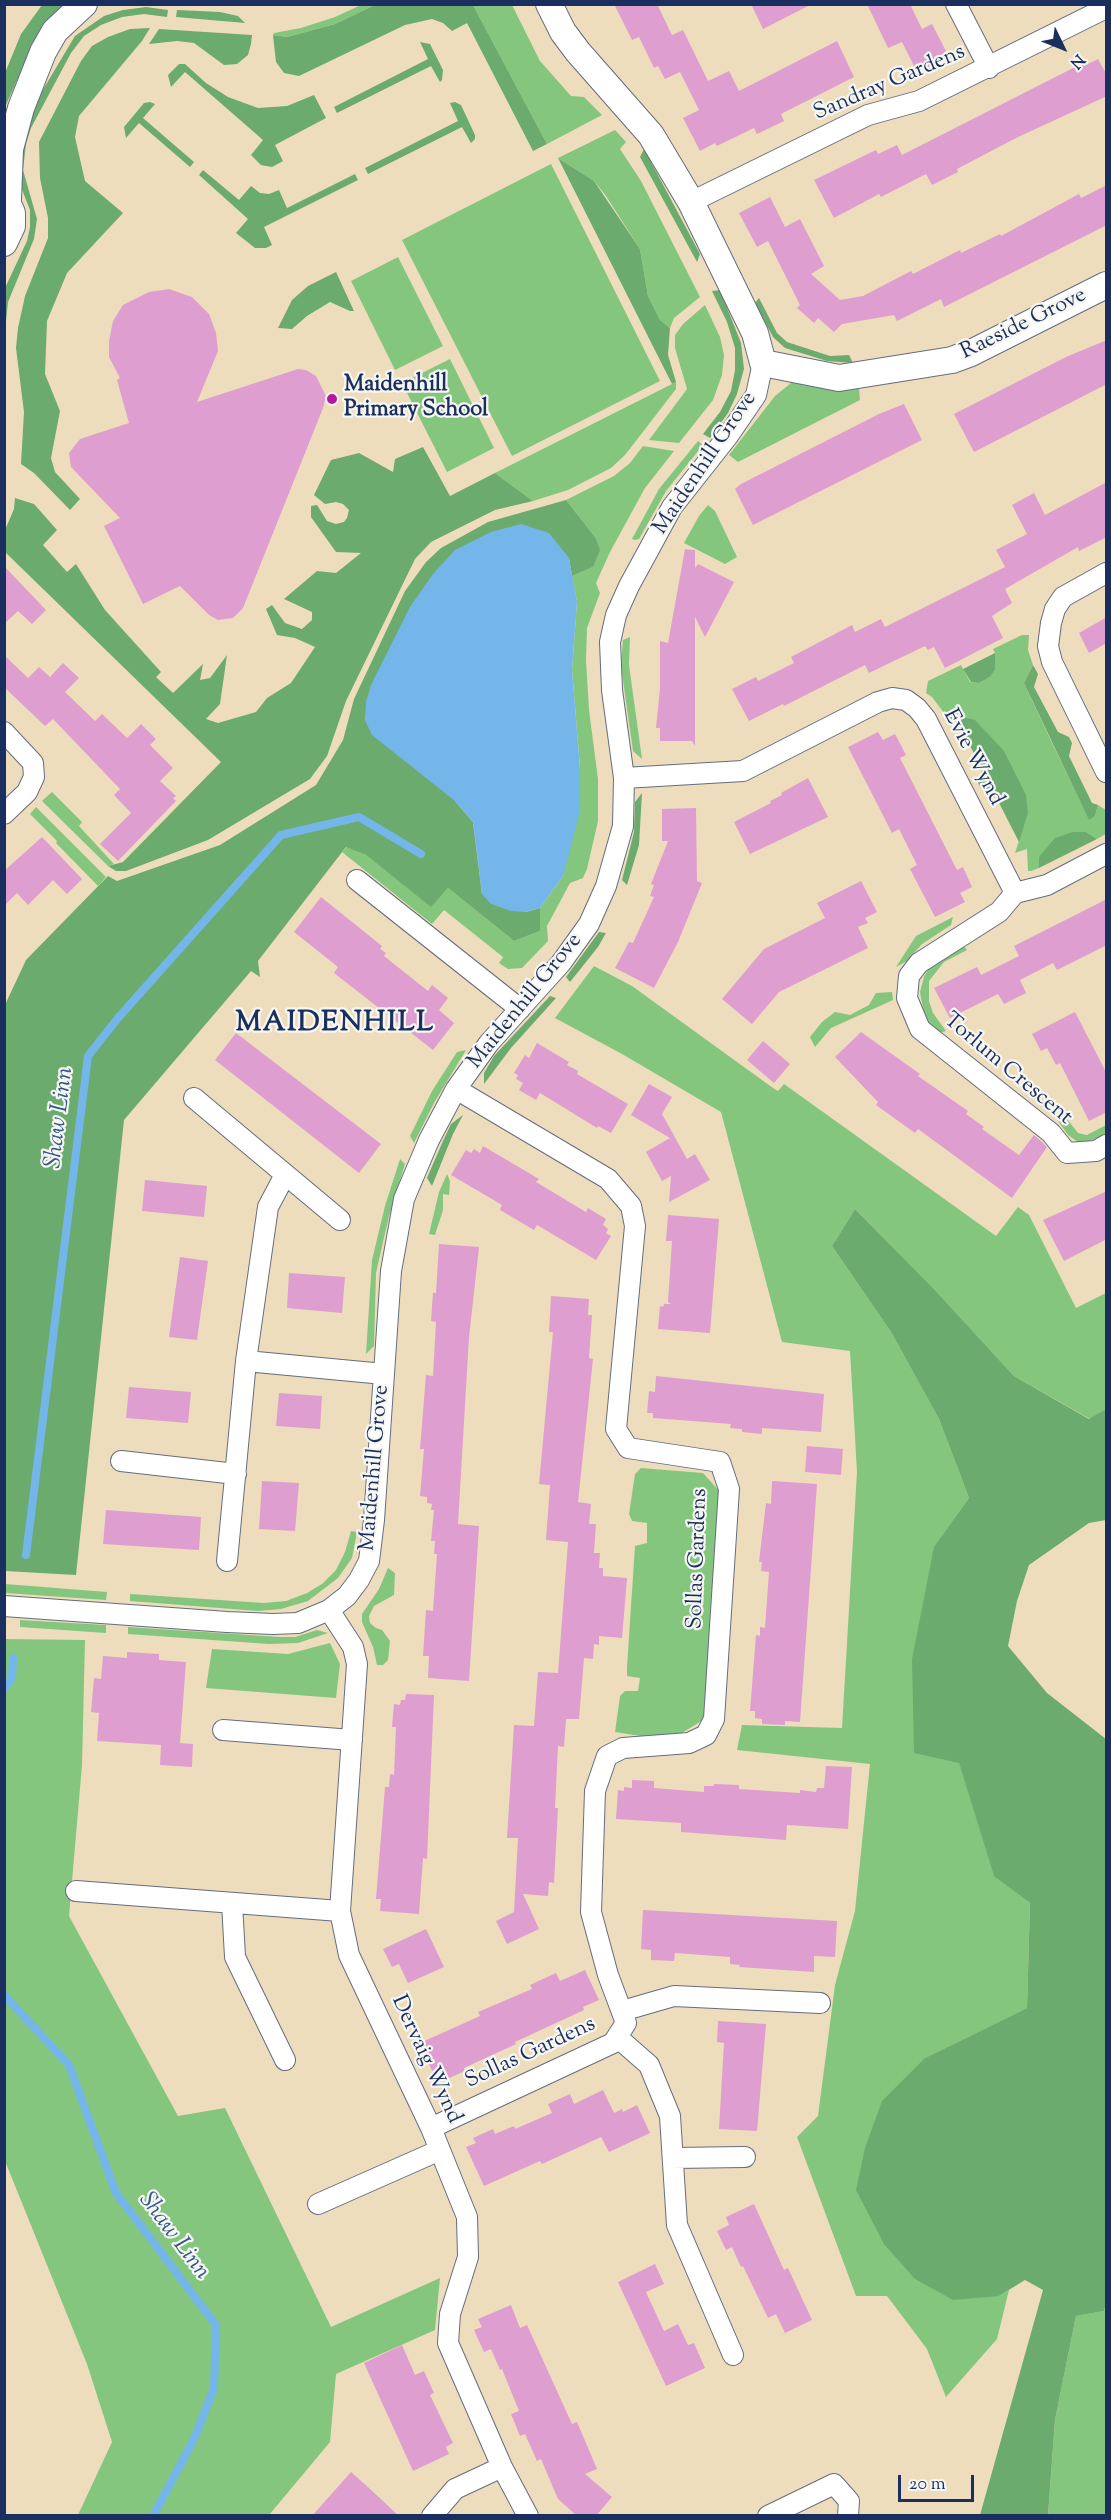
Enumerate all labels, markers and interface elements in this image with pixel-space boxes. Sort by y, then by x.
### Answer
north arrow [1033,18,1093,78]
street label: Sandray Gardens [810,40,970,128]
text: N [1064,48,1089,73]
street label: Raeside Grove [957,283,1091,367]
place label: Maidenhill Primary School [344,373,488,424]
street label: Maidenhill Grove [648,387,764,541]
marker: Maidenhill Primary School [325,392,339,406]
street label: Evie Wynd [936,705,1008,811]
street label: Maidenhill Grove [463,929,589,1075]
district label: MAIDENHILL [235,1008,435,1042]
street label: Torlum Crescent [937,1008,1077,1132]
water label: Shaw Linn [41,1066,81,1170]
street label: Maidenhill Grove [356,1384,396,1552]
street label: Sollas Gardens [683,1488,715,1630]
street label: Dervaig Wynd [384,1992,466,2128]
street label: Sollas Gardens [462,2012,600,2096]
water label: Shaw Linn [131,2188,215,2286]
scale bar [901,2463,978,2501]
text: 20 m [909,2472,946,2498]

